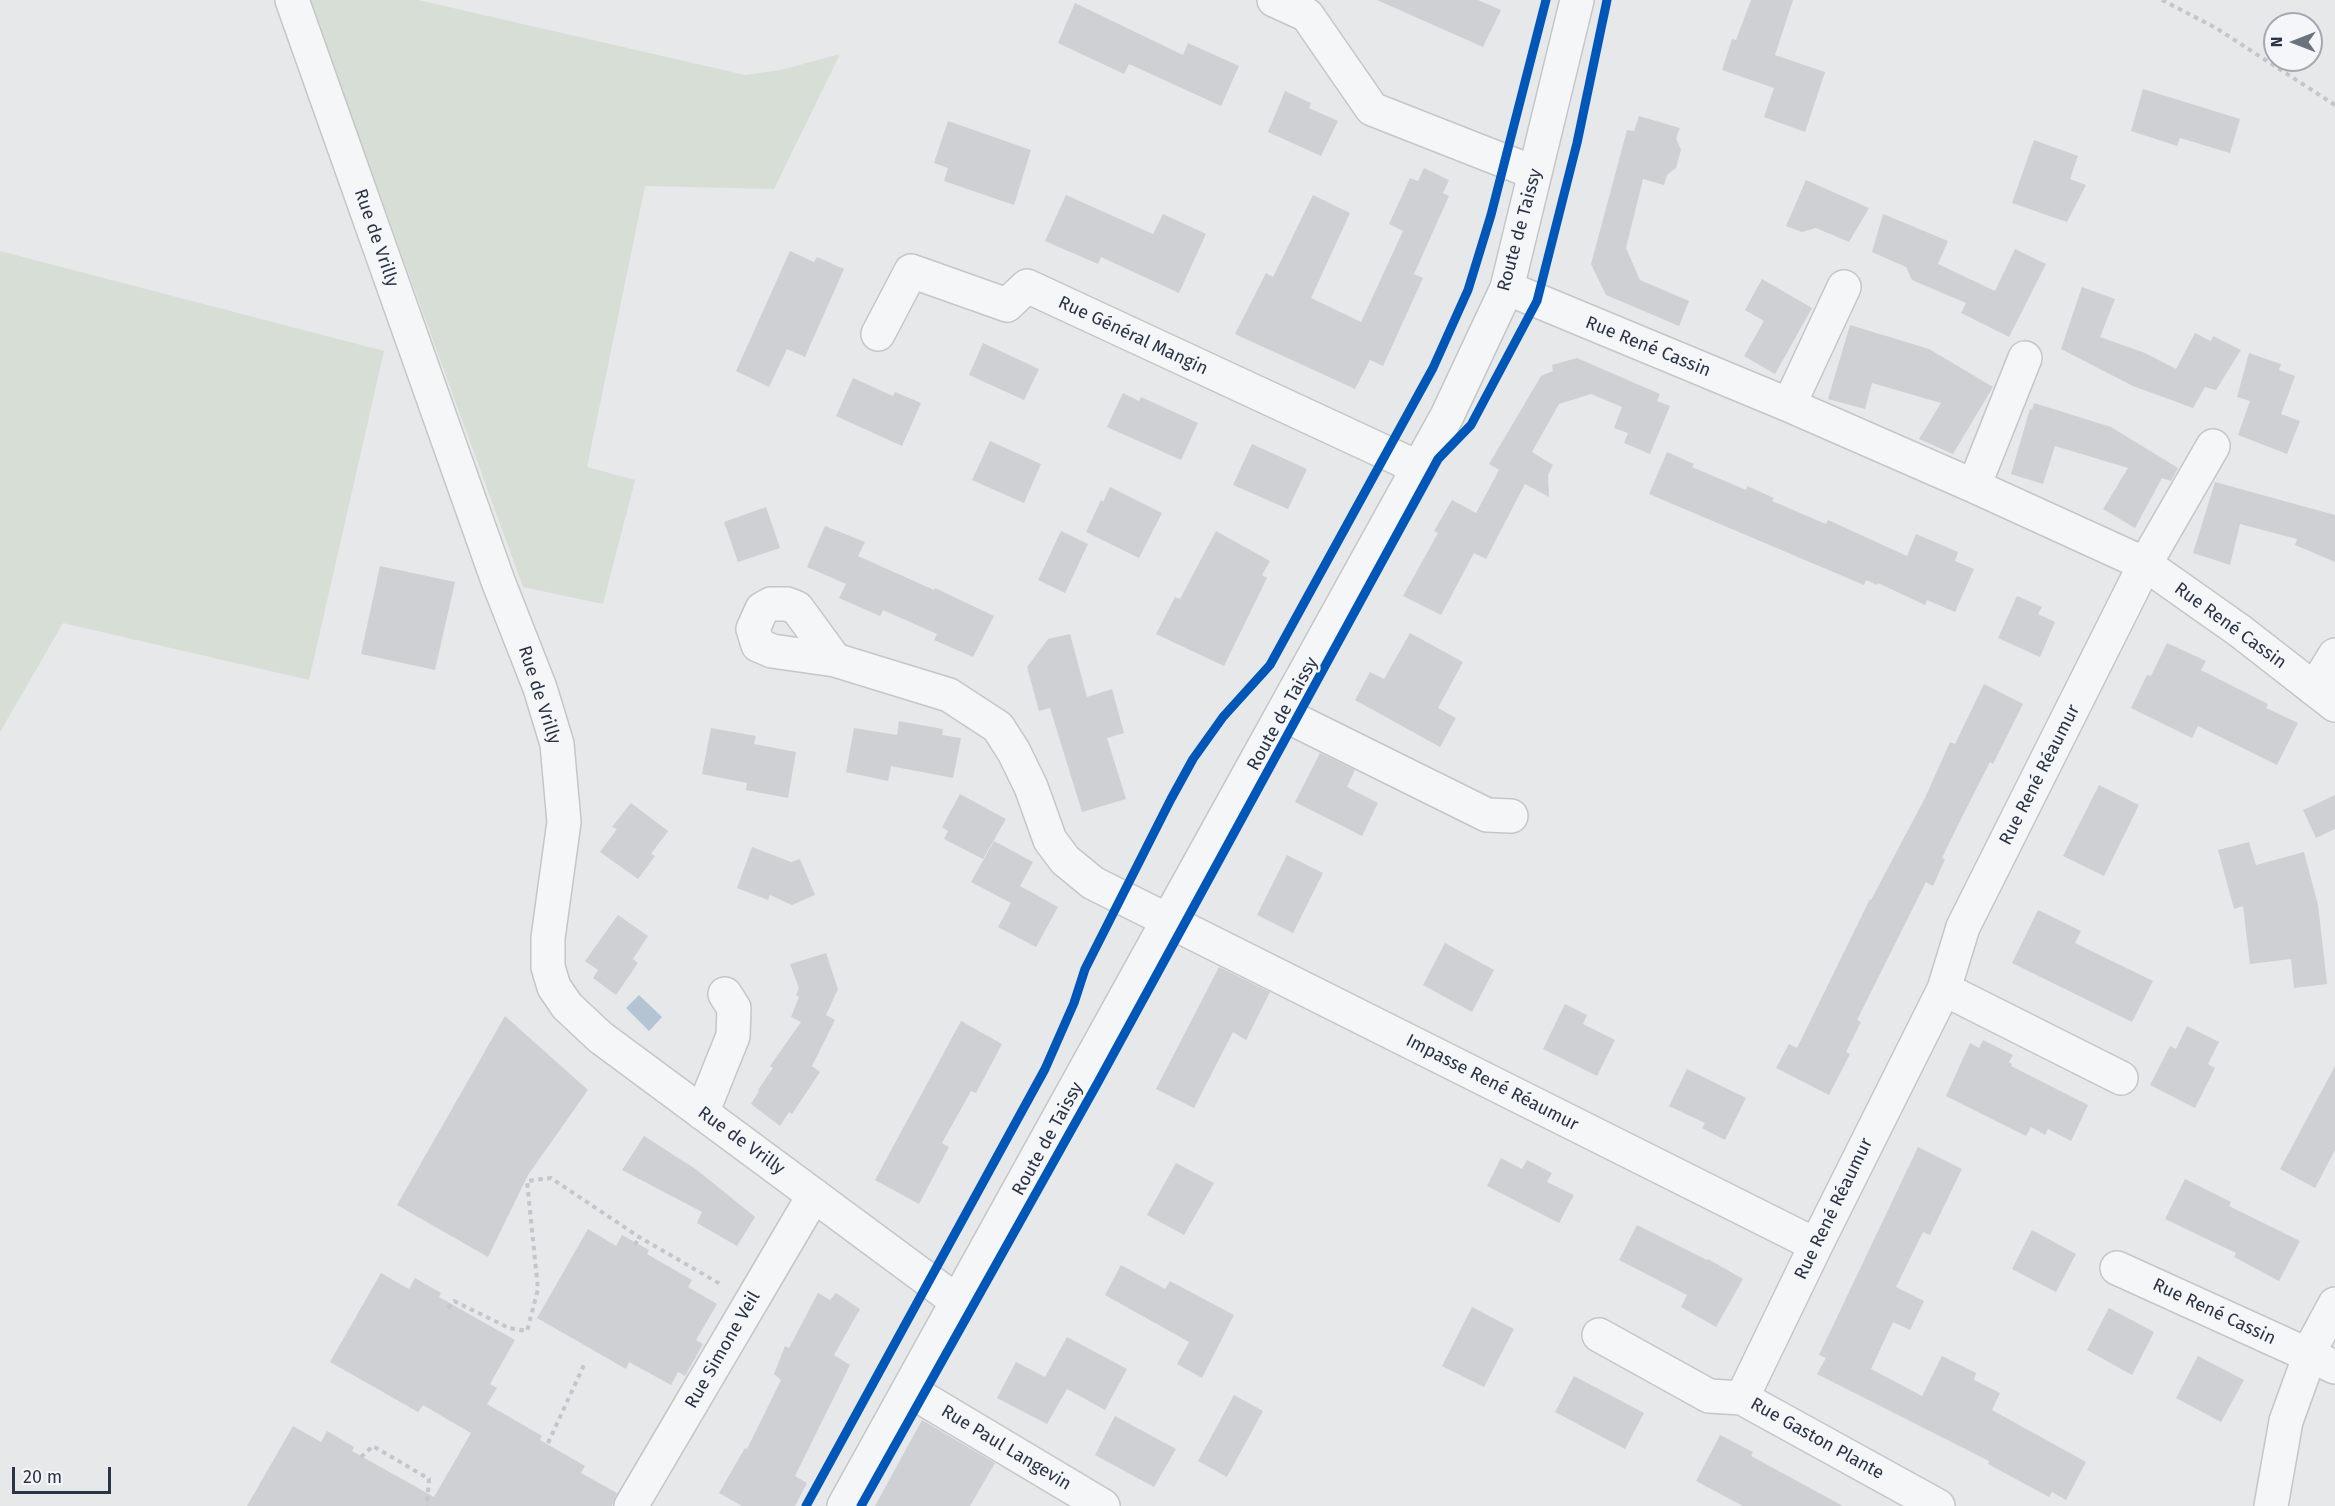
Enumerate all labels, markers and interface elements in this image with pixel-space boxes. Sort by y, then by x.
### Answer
north arrow [2263,12,2323,72]
text: N [2267,37,2286,47]
street label: Route de Taissy [1493,166,1547,294]
street label: Rue de Vrilly [349,186,403,290]
street label: Rue Général Mangin [1055,292,1211,380]
street label: Rue René Cassin [1582,312,1714,382]
street label: Rue René Cassin [2170,578,2290,674]
street label: Rue de Vrilly [513,643,565,747]
street label: Route de Taissy [1243,654,1323,774]
street label: Rue René Réaumur [1995,701,2085,849]
street label: Impasse René Réaumur [1402,1030,1582,1136]
street label: Route de Taissy [1008,1079,1088,1199]
street label: Rue de Vrilly [693,1102,789,1180]
street label: Rue René Réaumur [1790,1135,1878,1283]
street label: Rue René Cassin [2149,1274,2279,1350]
street label: Rue Simone Veil [681,1288,765,1412]
street label: Rue Gaston Plante [1747,1393,1887,1485]
street label: Rue Paul Langevin [937,1401,1075,1495]
scale bar [15,1455,114,1493]
text: 20 m [23,1466,62,1488]

